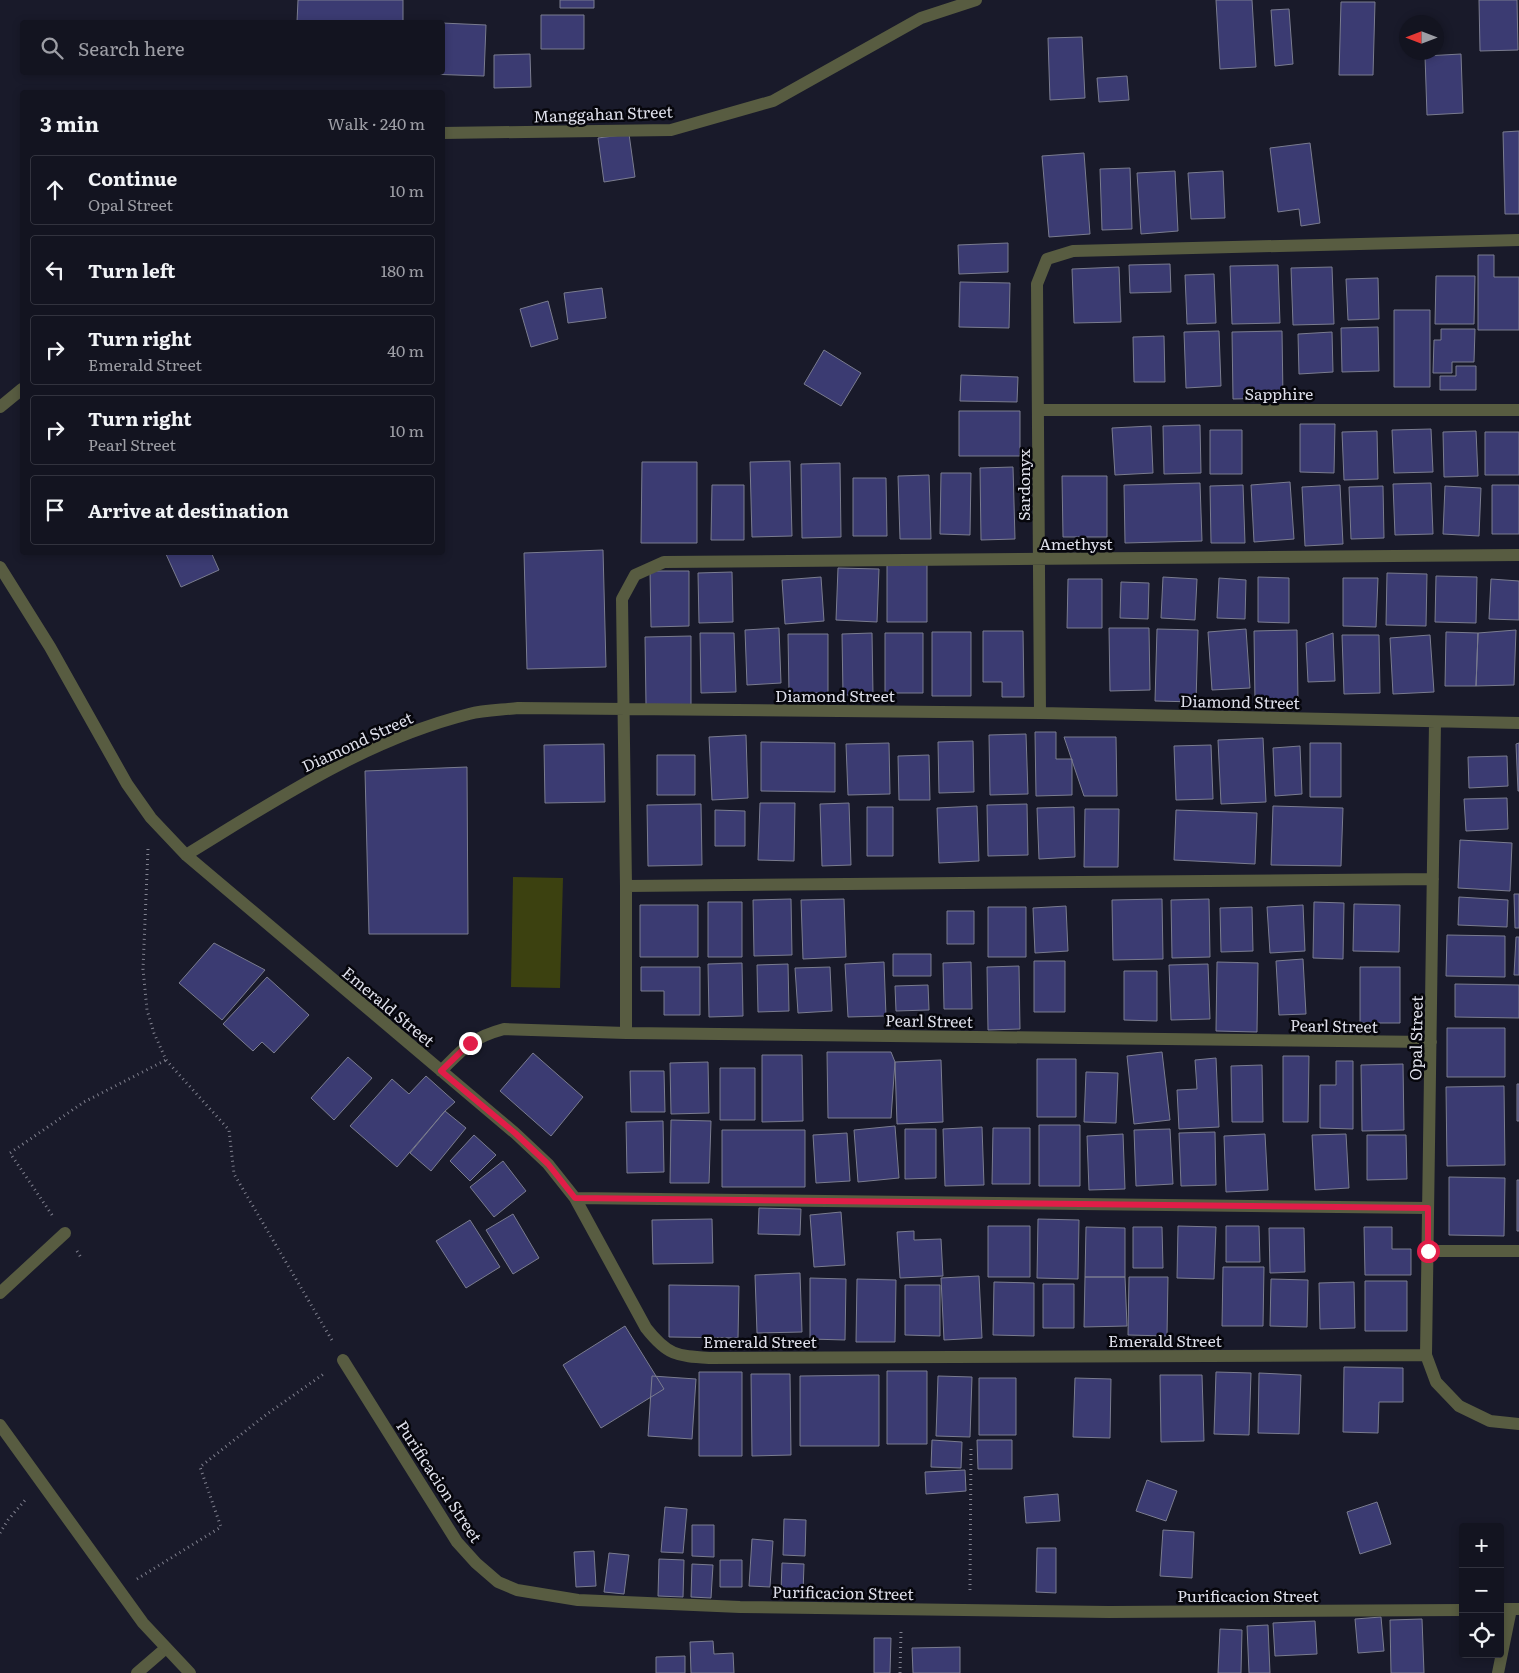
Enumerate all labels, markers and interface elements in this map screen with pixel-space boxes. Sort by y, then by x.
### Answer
north arrow [1399,15,1444,60]
search box [20,20,445,75]
icon: search [38,34,66,62]
text: Search here [78,34,185,62]
street label: Manggahan Street [533,99,674,127]
text: 3 min [40,107,99,138]
text: Walk · 240 m [327,111,425,135]
text: Continue [88,164,177,192]
icon: ahead [41,176,69,204]
text: 10 m [390,178,424,202]
text: Opal Street [88,192,173,216]
icon: left [41,256,69,284]
text: Turn left [88,256,175,284]
text: 180 m [381,258,424,282]
text: Turn right [88,324,192,352]
icon: right [41,336,69,364]
text: 40 m [387,338,424,362]
text: Emerald Street [88,352,202,376]
street label: Sapphire [1245,381,1313,405]
text: Turn right [88,404,192,432]
icon: right [41,416,69,444]
text: 10 m [390,418,424,442]
text: Pearl Street [88,432,176,456]
street label: Sardonyx [1011,448,1035,521]
icon: arrive [41,496,69,524]
text: Arrive at destination [88,496,289,524]
street label: Amethyst [1039,531,1113,555]
street label: Diamond Street [775,683,896,707]
street label: Diamond Street [1180,688,1301,714]
street label: Diamond Street [298,705,417,777]
street label: Emerald Street [338,960,441,1052]
street label: Opal Street [1402,995,1428,1081]
street label: Pearl Street [885,1007,974,1033]
street label: Pearl Street [1290,1012,1379,1038]
route end [459,1032,482,1055]
route start [1417,1240,1440,1263]
street label: Emerald Street [1108,1328,1222,1352]
street label: Emerald Street [703,1329,817,1353]
street label: Purificacion Street [391,1415,489,1547]
map controls [1459,1523,1504,1658]
button: + [1459,1523,1504,1568]
button: − [1459,1568,1504,1613]
street label: Purificacion Street [772,1579,915,1605]
street label: Purificacion Street [1177,1583,1319,1607]
button: locate [1459,1613,1504,1658]

